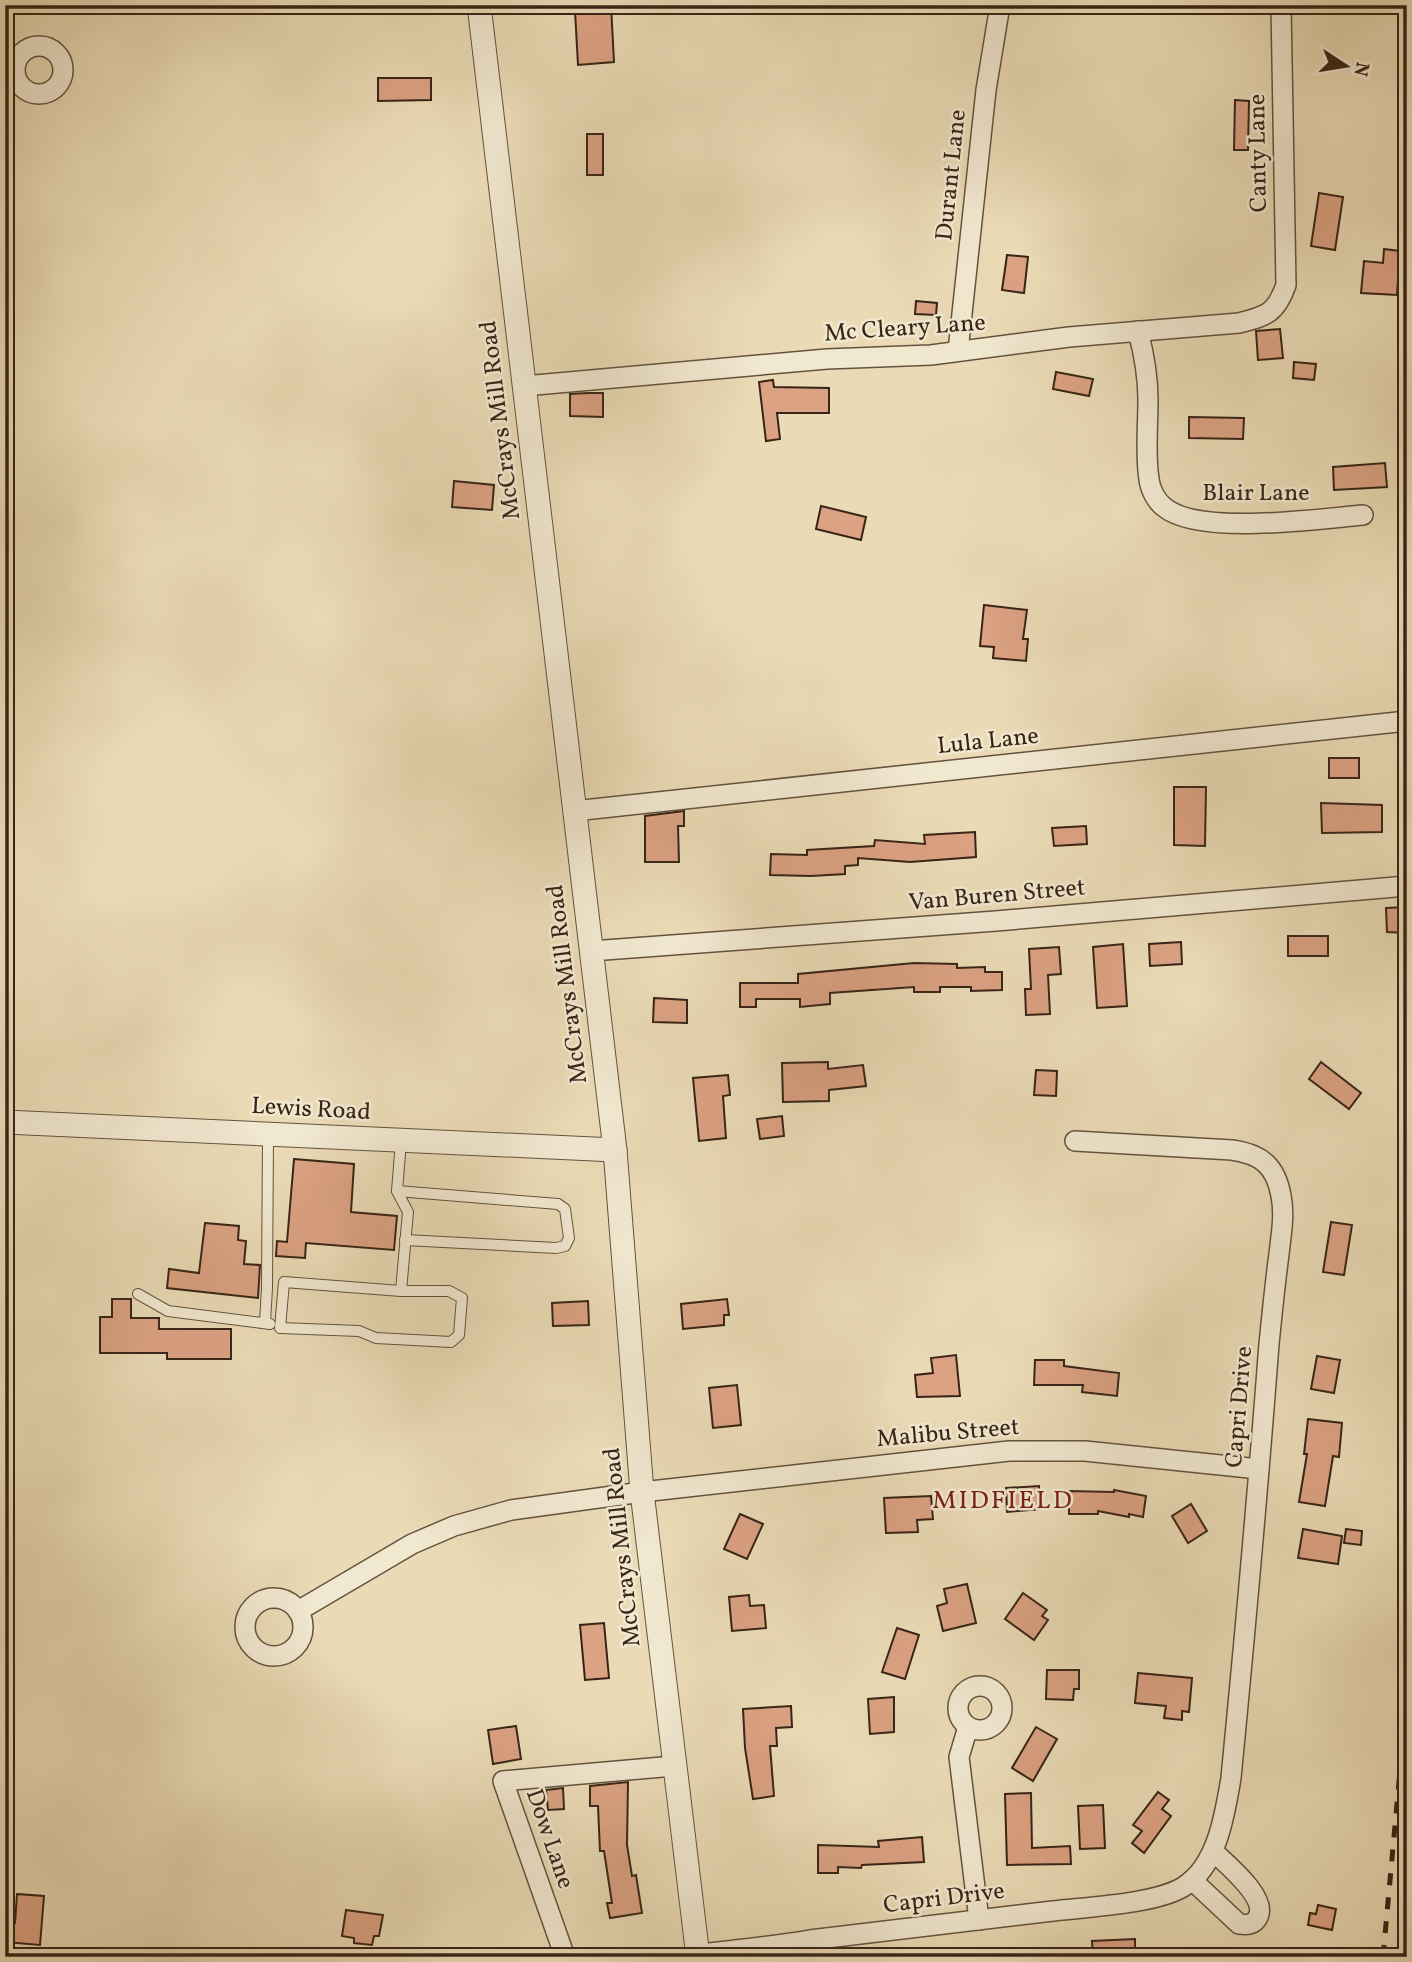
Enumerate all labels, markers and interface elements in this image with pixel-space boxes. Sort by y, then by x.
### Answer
north arrow [1310,32,1380,102]
text: N [1346,60,1375,79]
street label: Canty Lane [1241,93,1277,213]
street label: Durant Lane [928,108,976,242]
street label: Mc Cleary Lane [823,306,987,352]
street label: McCrays Mill Road [472,318,530,522]
street label: Blair Lane [1202,477,1310,511]
street label: Lula Lane [936,720,1040,764]
street label: Van Buren Street [907,871,1087,921]
street label: McCrays Mill Road [539,882,597,1086]
street label: Lewis Road [250,1090,372,1130]
street label: Capri Drive [1218,1345,1262,1469]
street label: Malibu Street [875,1411,1021,1457]
street label: McCrays Mill Road [596,1446,650,1648]
district label: MIDFIELD [932,1483,1074,1519]
street label: Dow Lane [516,1784,582,1894]
street label: Capri Drive [881,1875,1007,1923]

